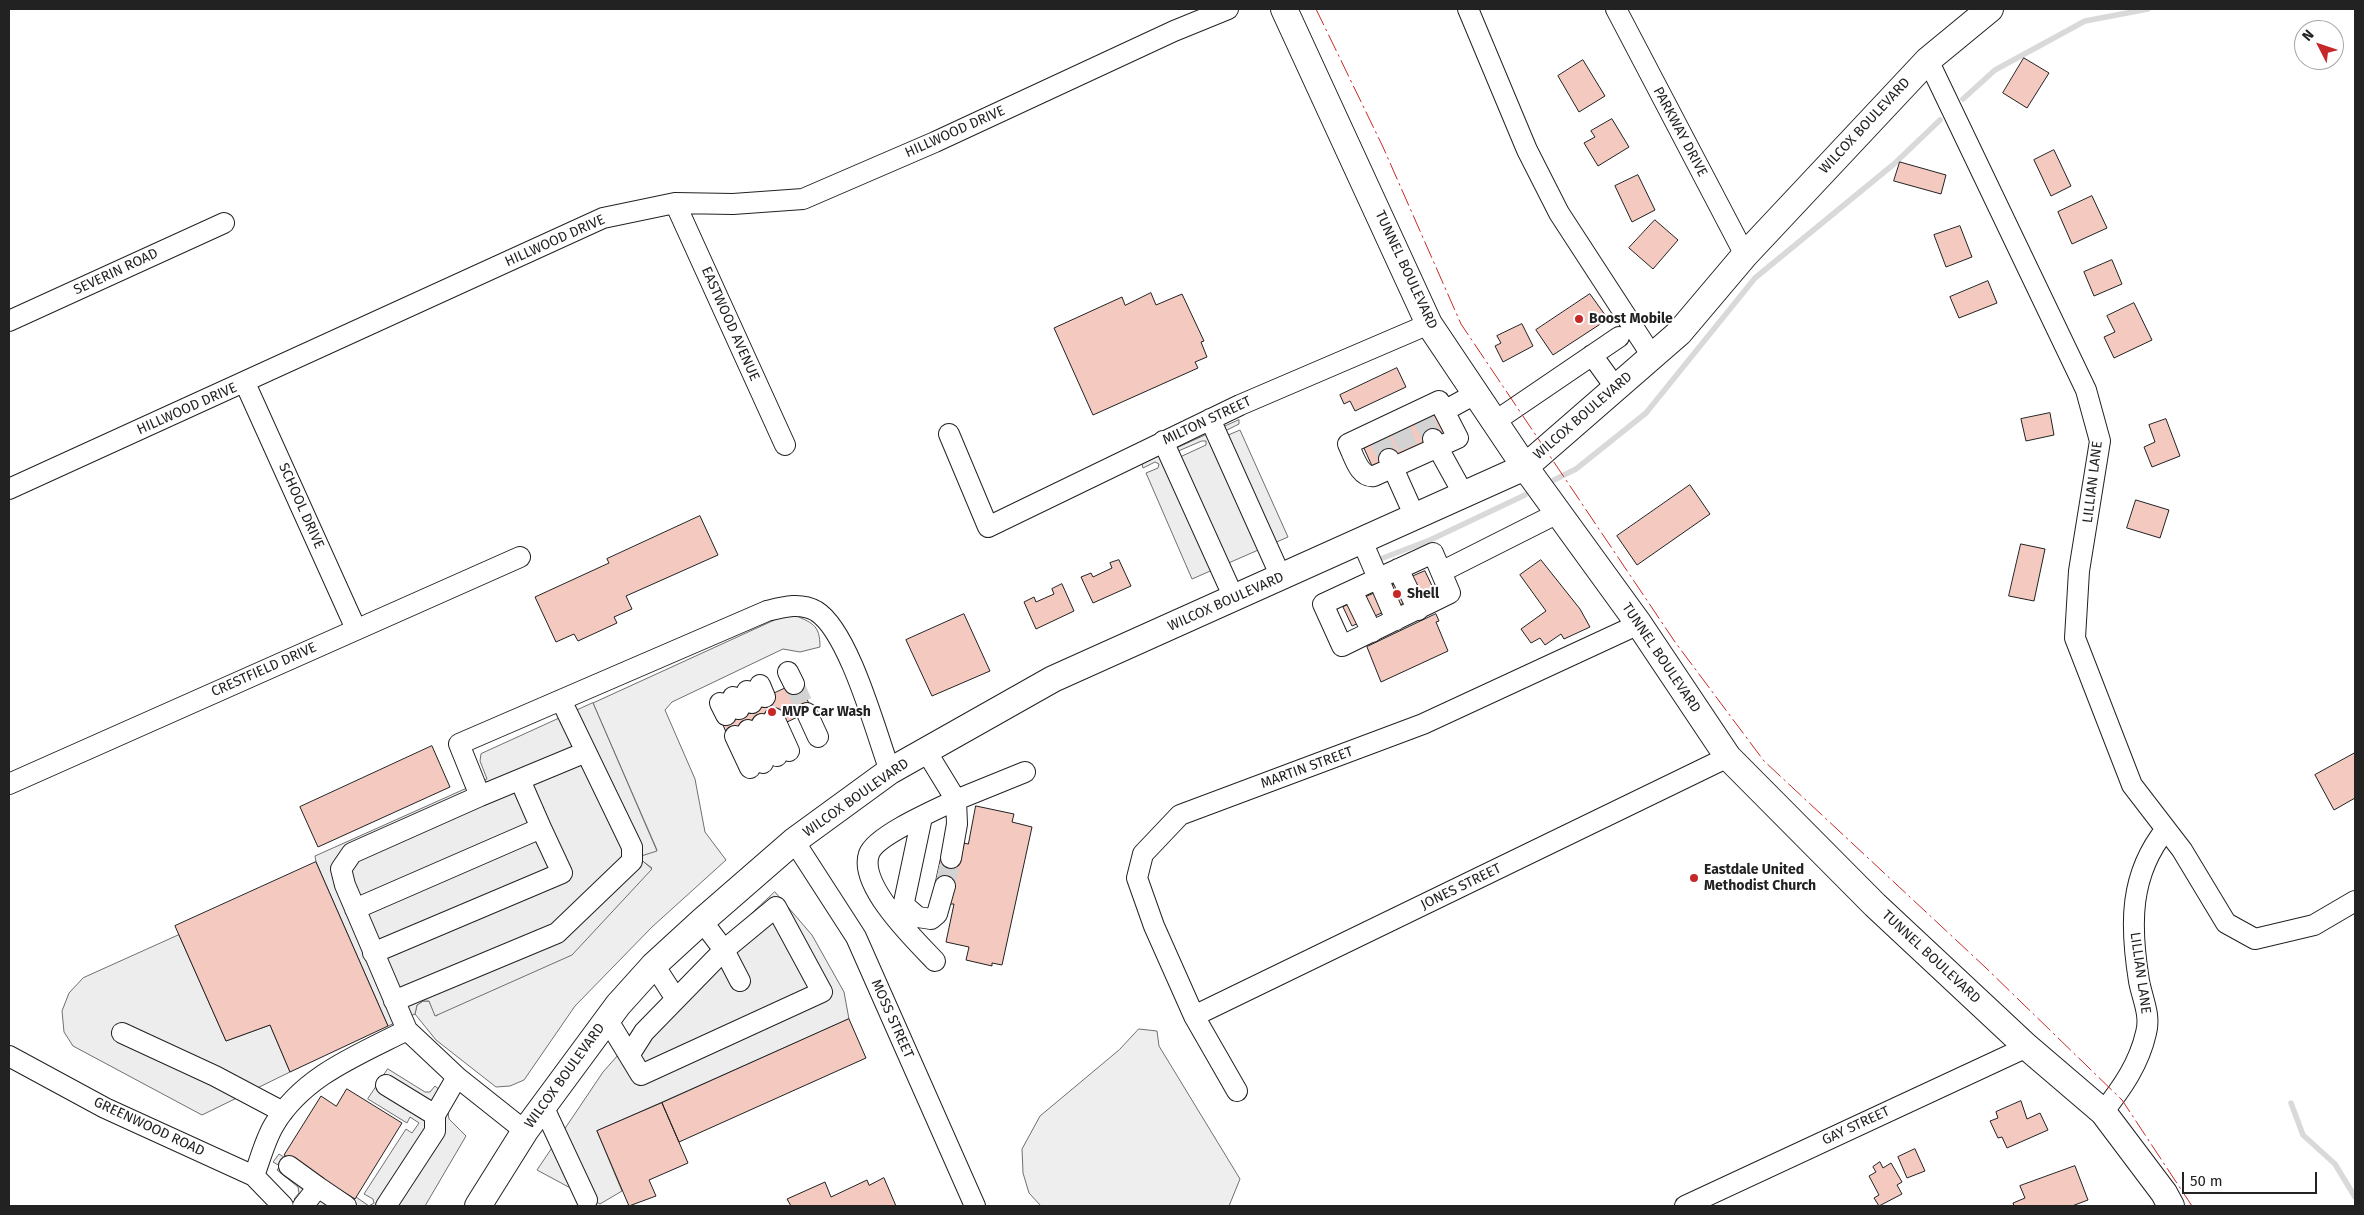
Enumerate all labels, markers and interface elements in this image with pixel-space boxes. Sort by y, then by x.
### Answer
north arrow [2294,20,2344,70]
text: N [2299,26,2318,45]
street label: WILCOX BOULEVARD [1816,74,1914,178]
street label: PARKWAY DRIVE [1649,84,1711,180]
street label: HILLWOOD DRIVE [902,102,1008,162]
street label: TUNNEL BOULEVARD [1371,208,1441,332]
street label: HILLWOOD DRIVE [502,211,608,271]
street label: SEVERIN ROAD [71,245,161,299]
street label: EASTWOOD AVENUE [697,264,763,384]
place label: Boost Mobile [1589,311,1673,327]
marker: Boost Mobile [1573,313,1585,325]
street label: WILCOX BOULEVARD [1530,369,1636,463]
street label: HILLWOOD DRIVE [134,379,240,439]
street label: MILTON STREET [1160,393,1254,449]
street label: LILLIAN LANE [2080,440,2106,524]
street label: SCHOOL DRIVE [275,461,327,551]
street label: WILCOX BOULEVARD [1165,569,1287,635]
place label: Shell [1407,586,1439,602]
marker: Shell [1391,588,1403,600]
street label: TUNNEL BOULEVARD [1618,600,1704,716]
street label: CRESTFIELD DRIVE [209,639,319,701]
place label: MVP Car Wash [782,704,871,720]
marker: MVP Car Wash [766,706,778,718]
street label: MARTIN STREET [1259,744,1355,792]
street label: WILCOX BOULEVARD [800,755,912,841]
street label: JONES STREET [1418,860,1504,914]
place label: Eastdale United Methodist Church [1704,862,1816,894]
marker: Eastdale United Methodist Church [1688,872,1700,884]
street label: TUNNEL BOULEVARD [1878,907,1984,1007]
street label: LILLIAN LANE [2126,931,2154,1015]
street label: MOSS STREET [867,977,917,1061]
street label: WILCOX BOULEVARD [521,1020,609,1132]
street label: GREENWOOD ROAD [91,1094,207,1160]
street label: GAY STREET [1819,1103,1893,1149]
scale bar [2184,1162,2319,1194]
text: 50 m [2190,1172,2223,1190]

